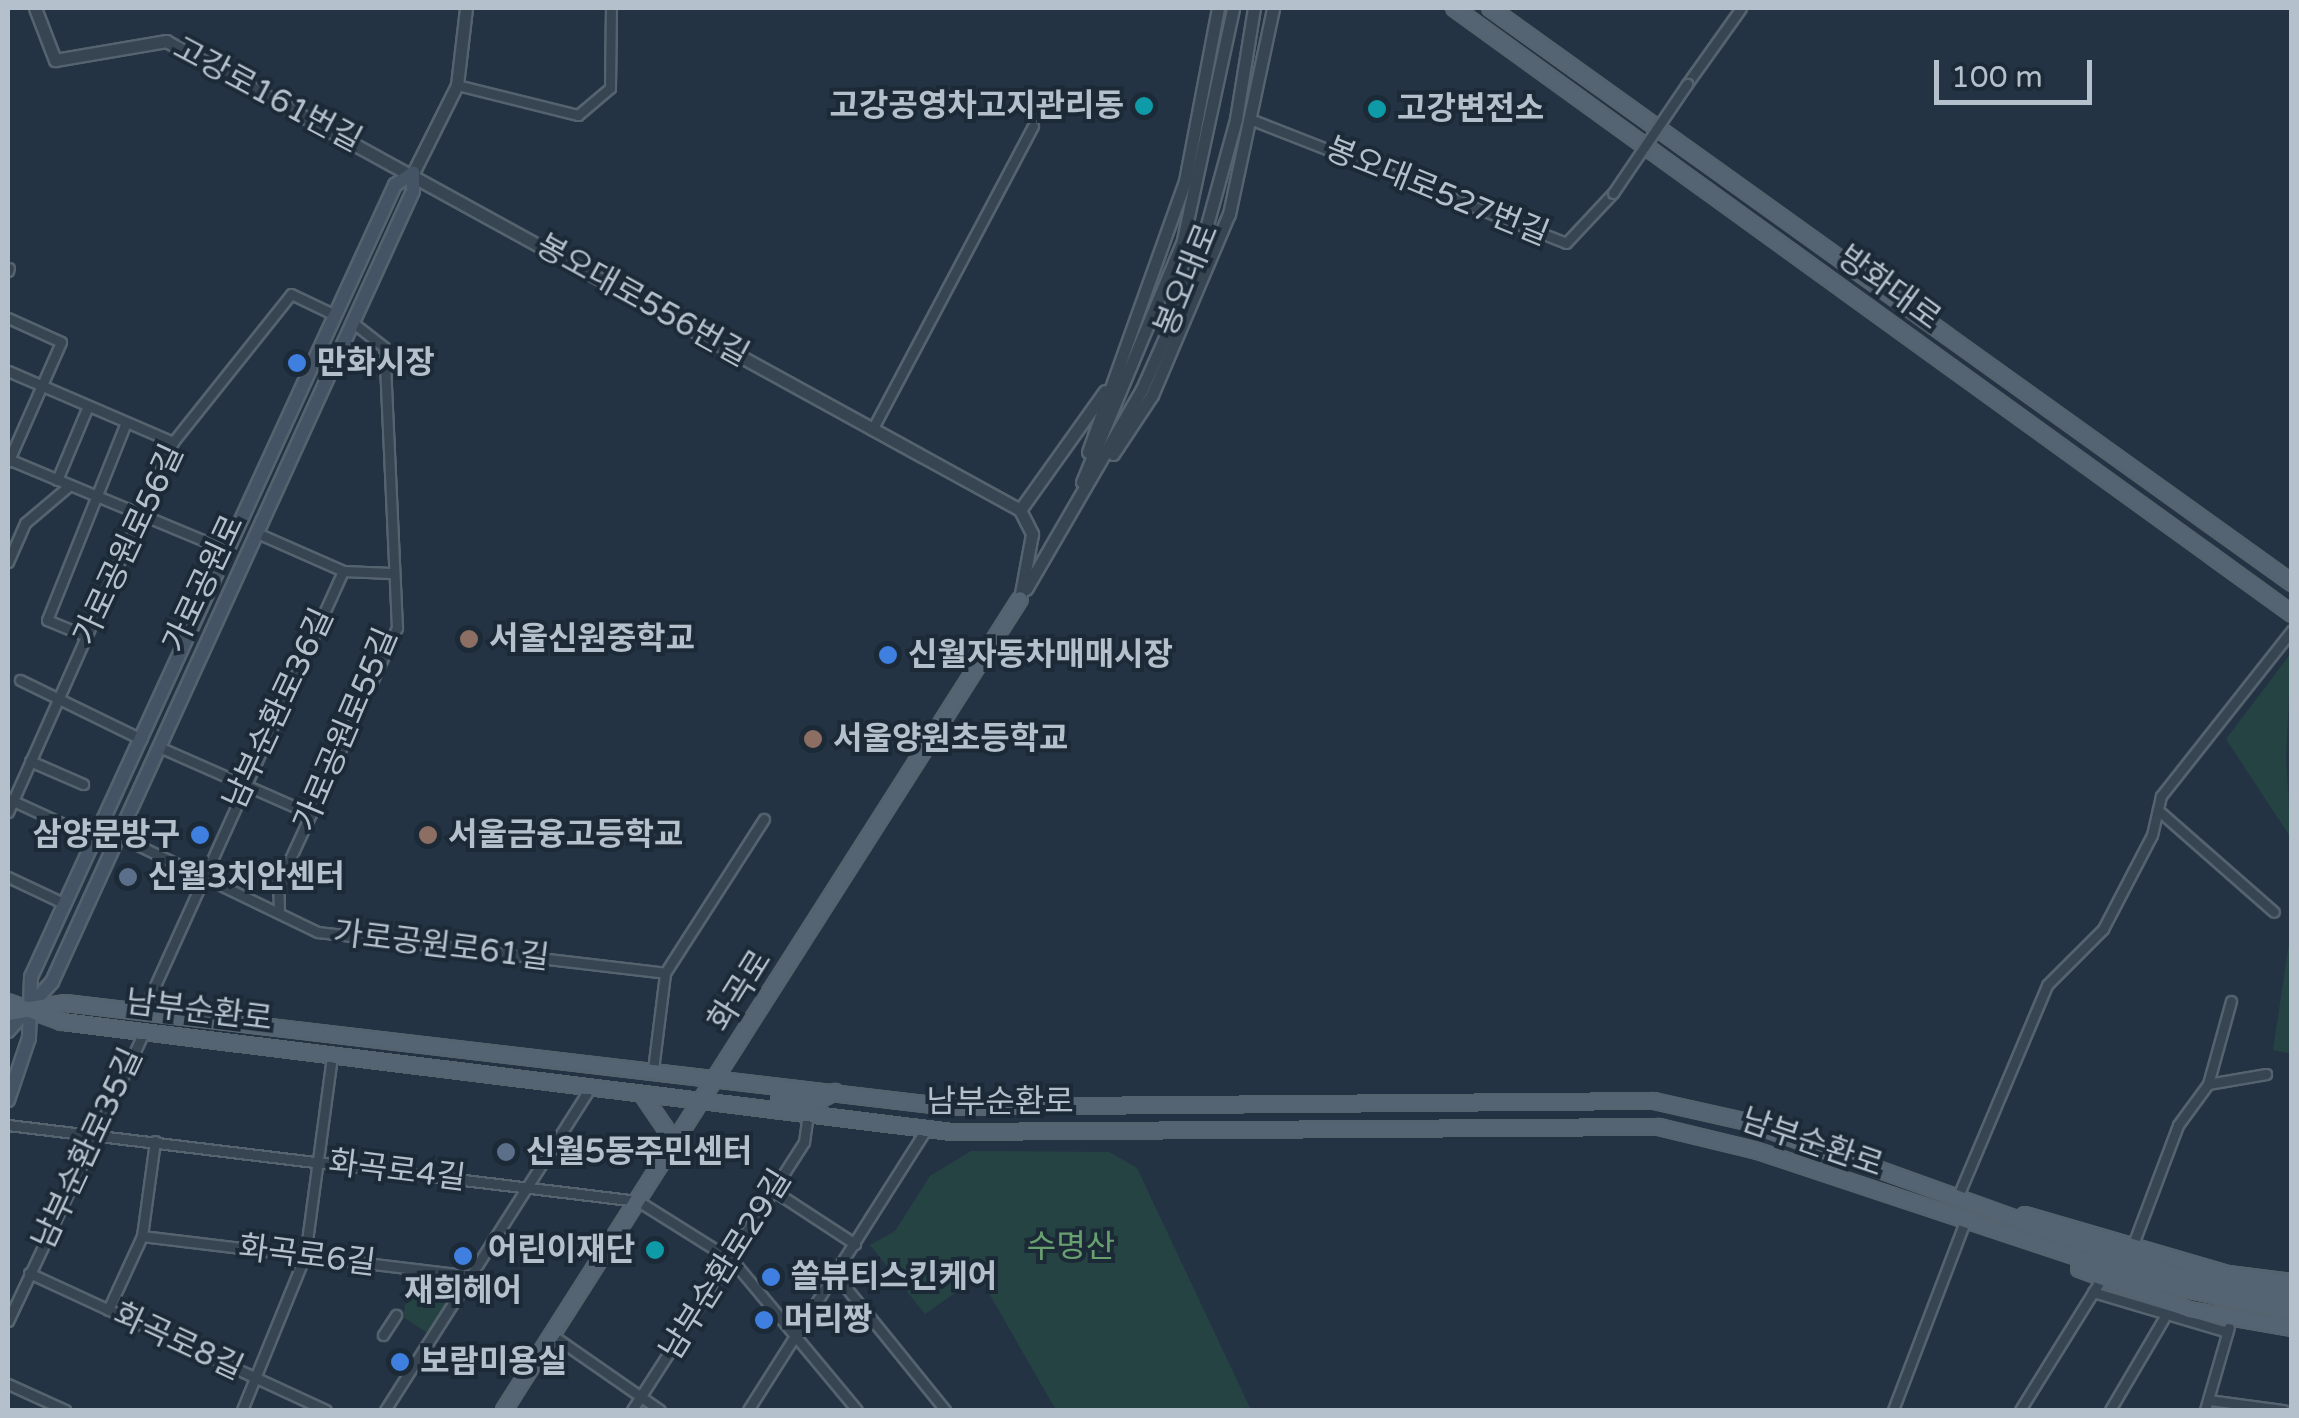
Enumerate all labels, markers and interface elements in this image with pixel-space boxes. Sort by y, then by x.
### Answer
street label: 고강로161번길 [166,29,368,161]
scale bar [1939,40,2096,102]
text: 100 m [1951,59,2043,96]
place label: 고강공영차고지관리동 [830,87,1124,125]
place label: 고강변전소 [1397,90,1544,128]
marker: 고강공영차고지관리동 [1133,95,1155,117]
marker: 고강변전소 [1366,98,1388,120]
street label: 봉오대로527번길 [1320,130,1554,254]
street label: 봉오대로 [1147,218,1227,342]
street label: 봉오대로556번길 [529,227,755,375]
street label: 방화대로 [1830,238,1948,338]
place label: 만화시장 [317,344,435,382]
marker: 만화시장 [286,352,308,374]
street label: 가로공원로56길 [66,439,192,651]
street label: 가로공원로 [155,509,253,659]
street label: 남부순환로36길 [216,603,342,815]
place label: 서울신원중학교 [489,620,695,658]
street label: 가로공원로55길 [286,623,406,837]
marker: 서울신원중학교 [458,628,480,650]
place label: 신월자동차매매시장 [908,636,1173,674]
marker: 신월자동차매매시장 [877,644,899,666]
place label: 서울양원초등학교 [833,720,1069,758]
marker: 서울양원초등학교 [802,728,824,750]
place label: 삼양문방구 [33,816,180,854]
place label: 서울금융고등학교 [448,816,684,854]
marker: 삼양문방구 [189,824,211,846]
marker: 서울금융고등학교 [417,824,439,846]
place label: 신월3치안센터 [148,858,345,896]
marker: 신월3치안센터 [117,866,139,888]
street label: 가로공원로61길 [331,914,551,978]
street label: 화곡로 [700,943,780,1039]
street label: 남부순환로 [124,983,274,1039]
street label: 남부순환로35길 [25,1043,151,1255]
street label: 남부순환로 [926,1083,1074,1121]
street label: 남부순환로 [1736,1101,1888,1185]
place label: 신월5동주민센터 [526,1133,752,1171]
marker: 신월5동주민센터 [495,1141,517,1163]
street label: 화곡로4길 [326,1144,468,1198]
street label: 남부순환로29길 [652,1163,800,1367]
park label: 수명산 [1027,1228,1115,1266]
street label: 화곡로6길 [236,1229,378,1283]
place label: 어린이재단 [488,1231,635,1269]
marker: 어린이재단 [644,1239,666,1261]
marker: 재희헤어 [452,1245,474,1267]
place label: 쏠뷰티스킨케어 [791,1258,997,1296]
marker: 쏠뷰티스킨케어 [760,1266,782,1288]
place label: 재희헤어 [404,1272,522,1310]
street label: 화곡로8길 [107,1295,249,1389]
place label: 머리짱 [784,1301,872,1339]
marker: 머리짱 [753,1309,775,1331]
place label: 보람미용실 [420,1343,567,1381]
marker: 보람미용실 [389,1351,411,1373]

